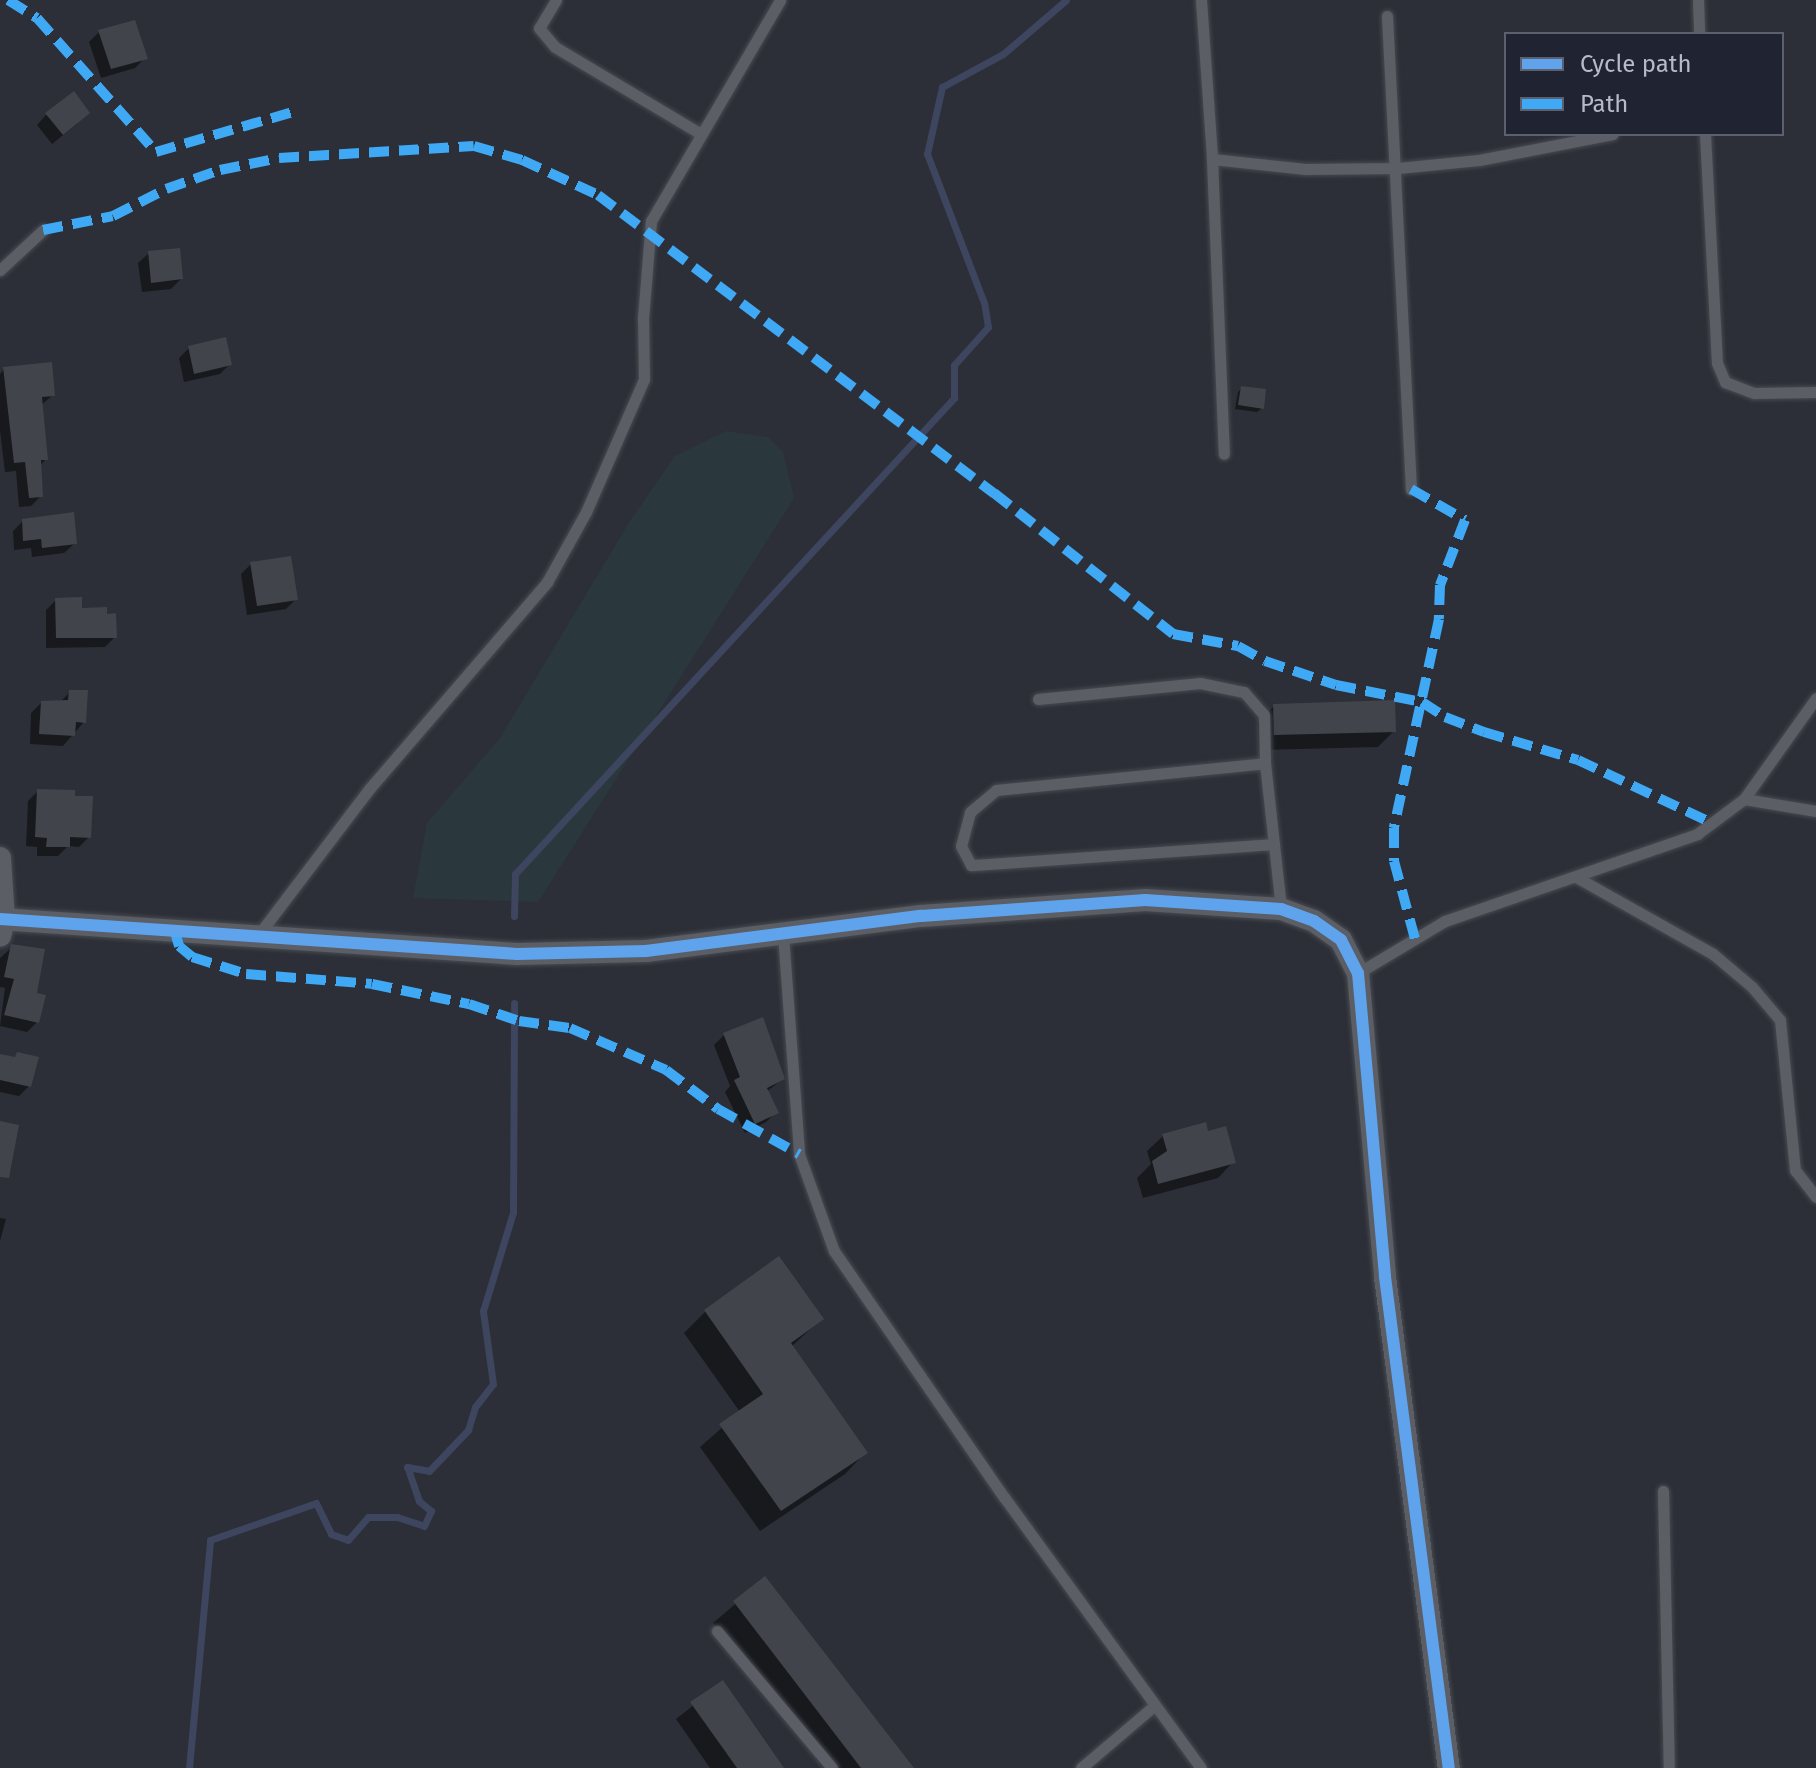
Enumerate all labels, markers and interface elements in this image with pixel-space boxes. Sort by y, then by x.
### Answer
legend [1504,32,1784,136]
text: Cycle path [1580,50,1692,78]
text: Path [1580,90,1628,118]

